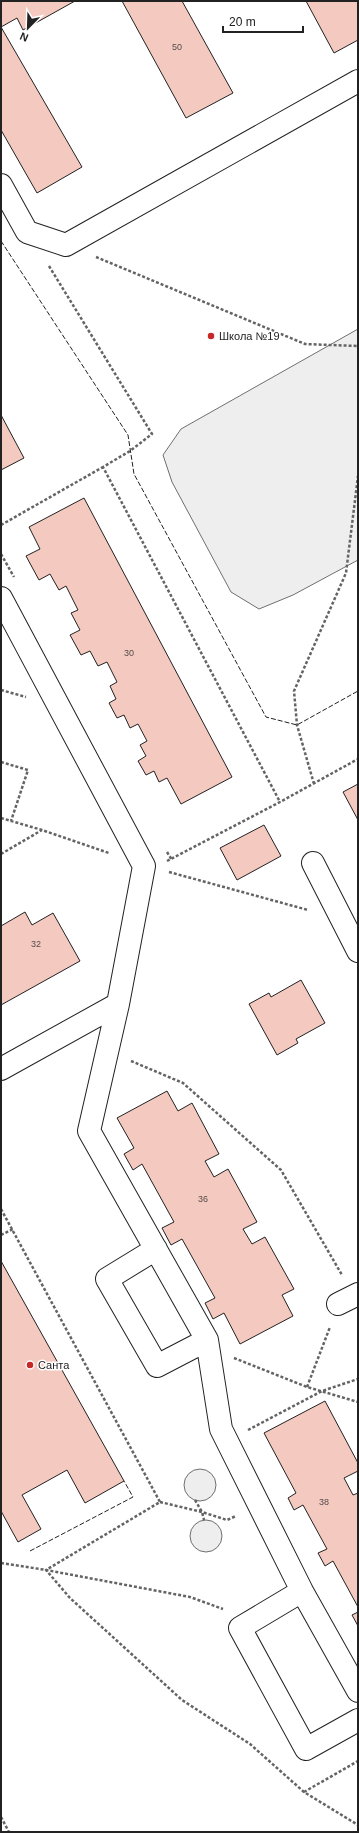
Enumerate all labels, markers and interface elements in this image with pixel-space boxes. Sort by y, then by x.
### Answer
north arrow [8,8,48,48]
scale bar [223,8,303,34]
text: 20 m [229,15,256,29]
text: N [18,30,30,44]
house number: 50 [172,42,182,52]
place label: Школа №19 [219,330,280,342]
marker: Школа №19 [206,331,216,341]
house number: 30 [124,648,134,658]
house number: 32 [31,939,41,949]
house number: 36 [198,1194,208,1204]
place label: Санта [38,1359,70,1371]
marker: Санта [25,1360,35,1370]
house number: 38 [319,1497,329,1507]

